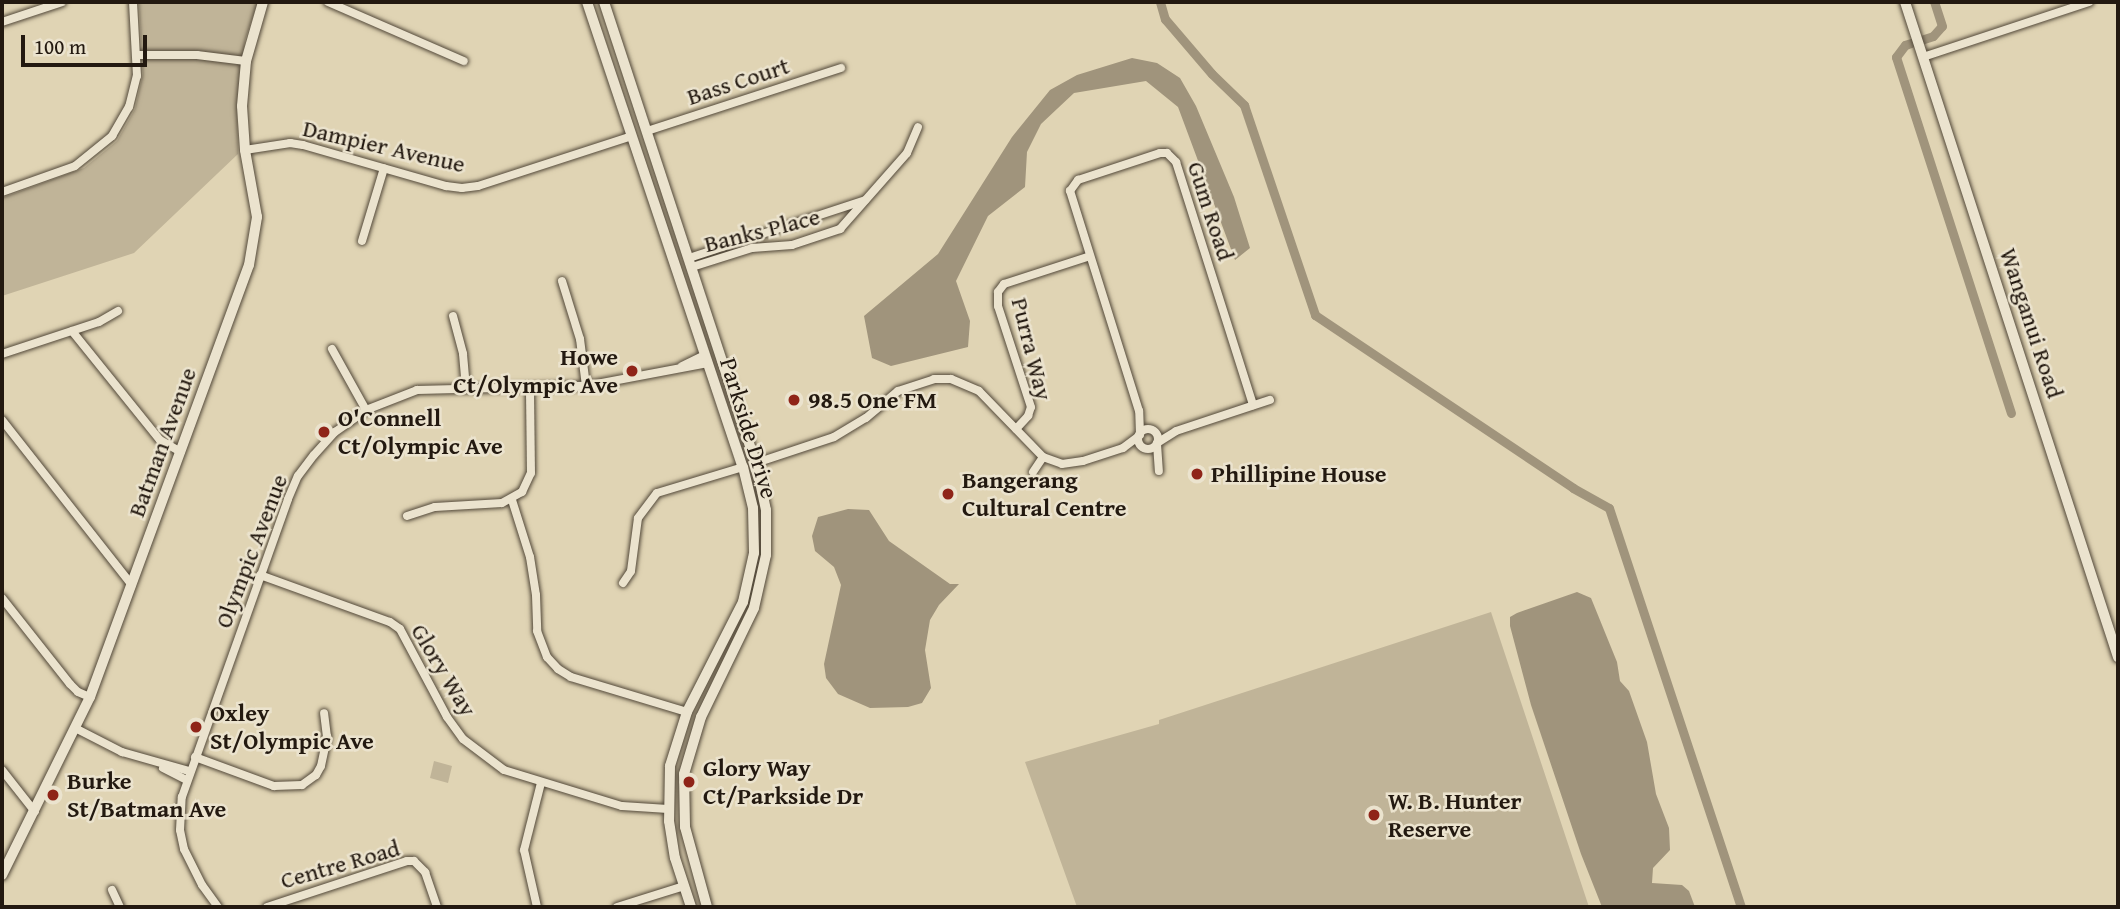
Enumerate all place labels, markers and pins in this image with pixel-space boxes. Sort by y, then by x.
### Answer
place label: Howe Ct/Olympic Ave [453,343,618,399]
marker: Howe Ct/Olympic Ave [624,363,640,379]
place label: 98.5 One FM [808,386,937,414]
marker: 98.5 One FM [786,392,802,408]
place label: O'Connell Ct/Olympic Ave [338,404,503,460]
marker: O'Connell Ct/Olympic Ave [316,424,332,440]
place label: Phillipine House [1211,460,1387,488]
place label: Bangerang Cultural Centre [962,466,1127,522]
marker: Phillipine House [1189,466,1205,482]
marker: Bangerang Cultural Centre [940,486,956,502]
place label: Oxley St/Olympic Ave [210,699,374,755]
marker: Oxley St/Olympic Ave [188,719,204,735]
place label: Glory Way Ct/Parkside Dr [703,754,863,810]
place label: Burke St/Batman Ave [67,767,226,823]
marker: Glory Way Ct/Parkside Dr [681,774,697,790]
marker: Burke St/Batman Ave [45,787,61,803]
place label: W. B. Hunter Reserve [1388,787,1521,843]
marker: W. B. Hunter Reserve [1366,807,1382,823]

